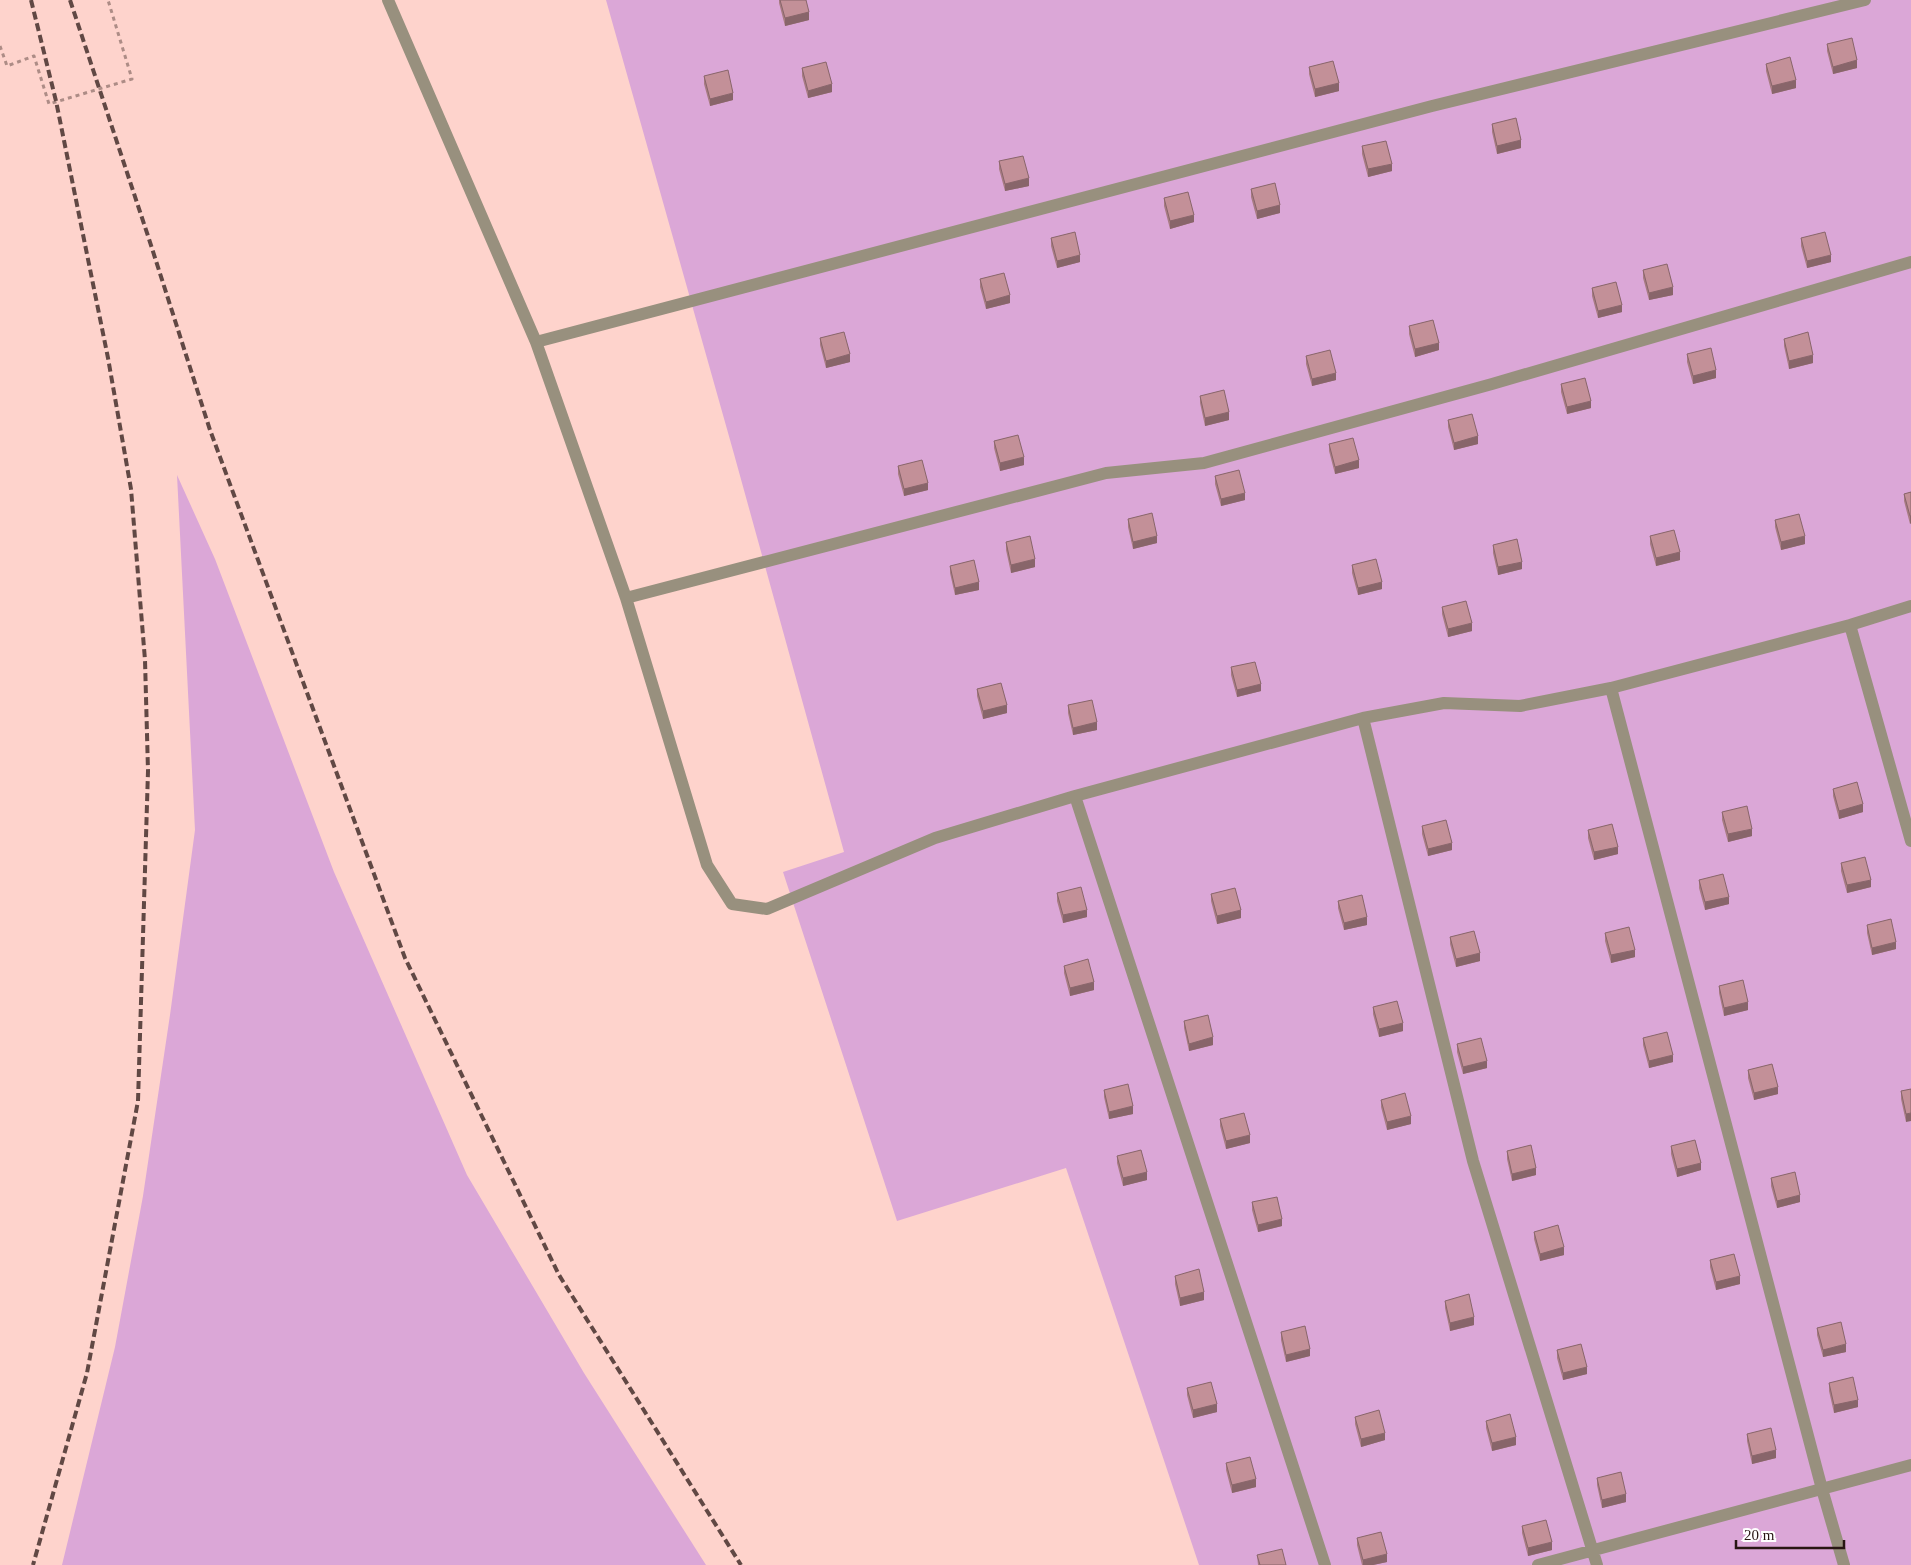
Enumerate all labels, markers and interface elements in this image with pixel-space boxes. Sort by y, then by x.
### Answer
scale bar [1736,1518,1844,1550]
text: 20 m [1744,1527,1775,1543]

